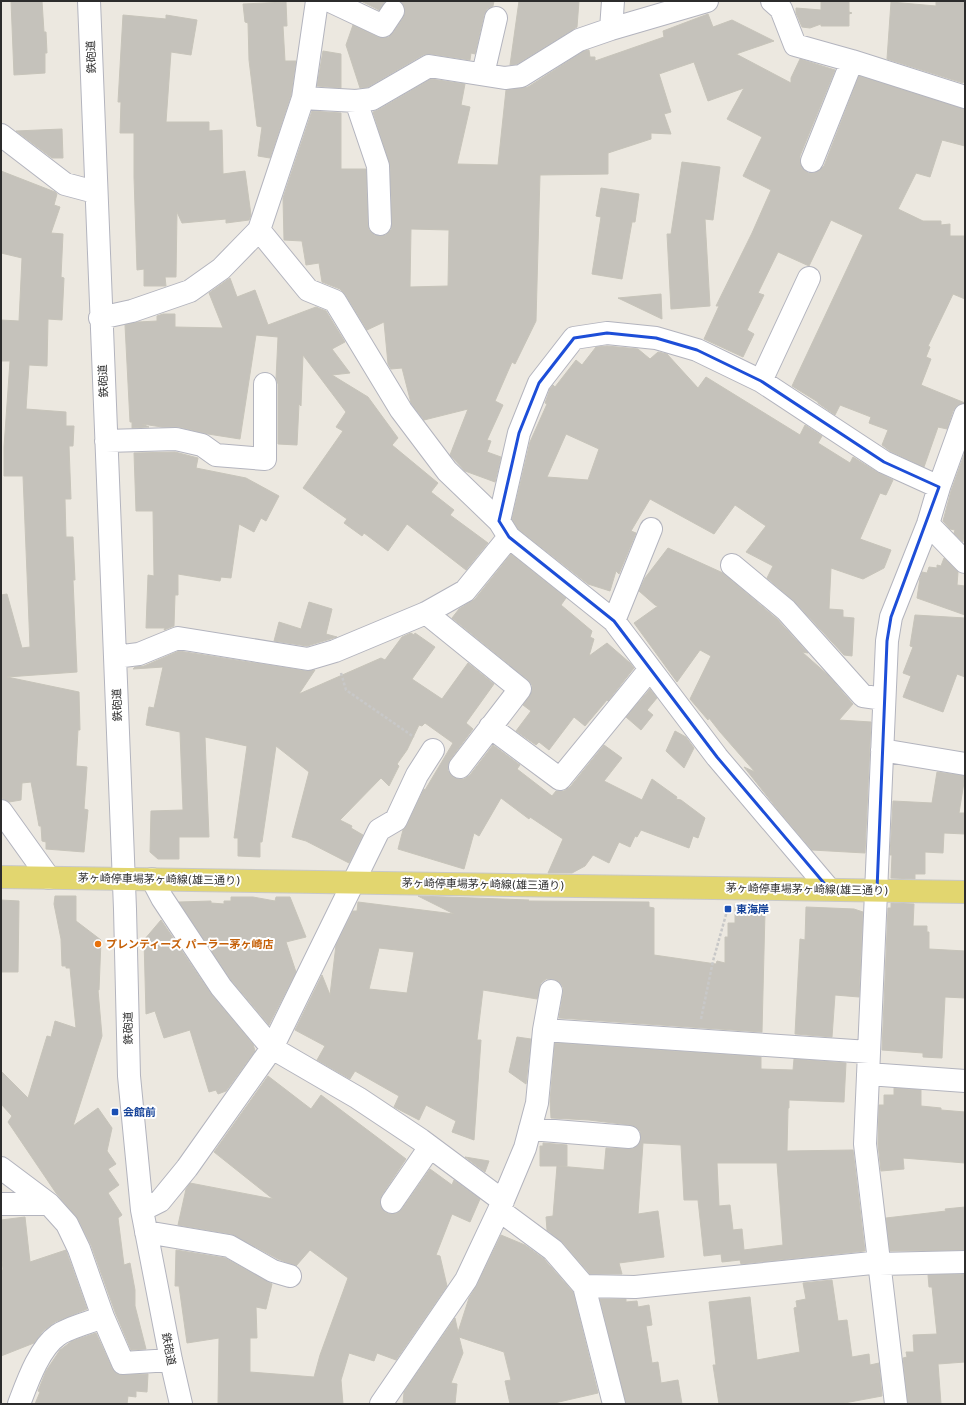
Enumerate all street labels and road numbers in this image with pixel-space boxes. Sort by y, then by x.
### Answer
street label: 鉄砲道 [84,40,99,74]
street label: 鉄砲道 [96,364,111,398]
street label: 鉄砲道 [110,688,125,722]
street label: 茅ヶ崎停車場茅ヶ崎線(雄三通り) [78,872,240,887]
street label: 茅ヶ崎停車場茅ヶ崎線(雄三通り) [402,877,564,892]
street label: 茅ヶ崎停車場茅ヶ崎線(雄三通り) [726,882,888,897]
street label: 鉄砲道 [122,1011,135,1045]
street label: 鉄砲道 [159,1332,178,1367]

